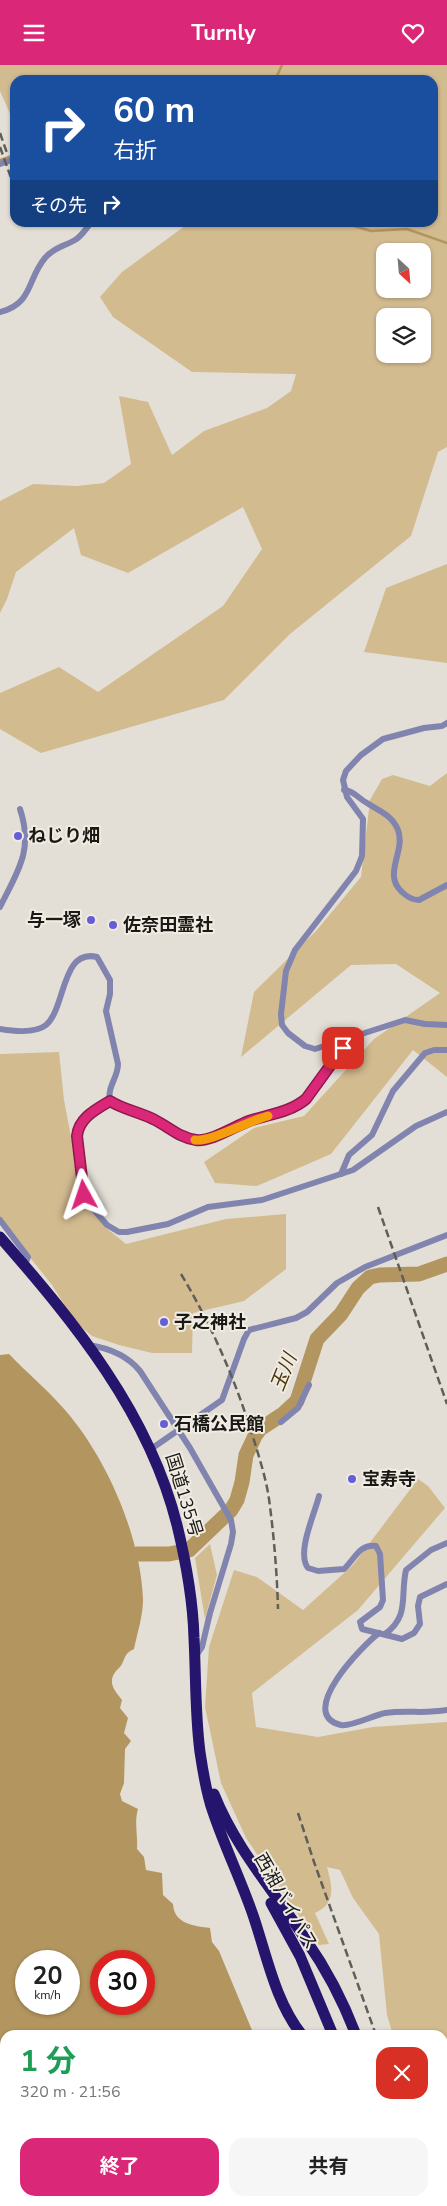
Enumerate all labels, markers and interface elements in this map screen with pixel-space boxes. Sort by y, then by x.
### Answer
text: Turnly [191,18,256,48]
icon: menu [20,19,48,47]
icon: heart [399,19,427,47]
text: 60 m [113,87,195,134]
icon: right [30,95,95,160]
text: 右折 [113,136,157,166]
icon: right [97,190,125,218]
text: その先 [30,193,87,219]
north arrow [376,243,431,297]
map controls [376,243,431,363]
button: layers [376,308,431,363]
place label: ねじり畑 [28,824,100,848]
marker: ねじり畑 [12,830,24,842]
place label: 与一塚 [27,908,81,932]
place label: 佐奈田霊社 [123,913,213,937]
marker: 与一塚 [85,914,97,926]
marker: 佐奈田霊社 [107,919,119,931]
pin [322,1027,364,1069]
icon: arrive [329,1034,357,1062]
position arrow [57,1168,109,1220]
place label: 子之神社 [174,1310,246,1334]
marker: 子之神社 [158,1316,170,1328]
water label: 玉川 [265,1348,304,1395]
place label: 石橋公民館 [174,1412,264,1436]
marker: 石橋公民館 [158,1418,170,1430]
street label: 国道135号 [160,1450,208,1540]
place label: 宝寿寺 [362,1467,416,1491]
marker: 宝寿寺 [346,1473,358,1485]
street label: 西湘バイパス [249,1848,323,1954]
speed limit sign: 30 [90,1950,155,2015]
text: 20 [32,1959,63,1993]
text: km/h [34,1987,61,2003]
text: 1 分 [20,2041,76,2082]
button: close [376,2047,428,2099]
text: 320 m · 21:56 [20,2081,121,2103]
button: 終了 [20,2138,219,2196]
button: 共有 [229,2138,428,2196]

